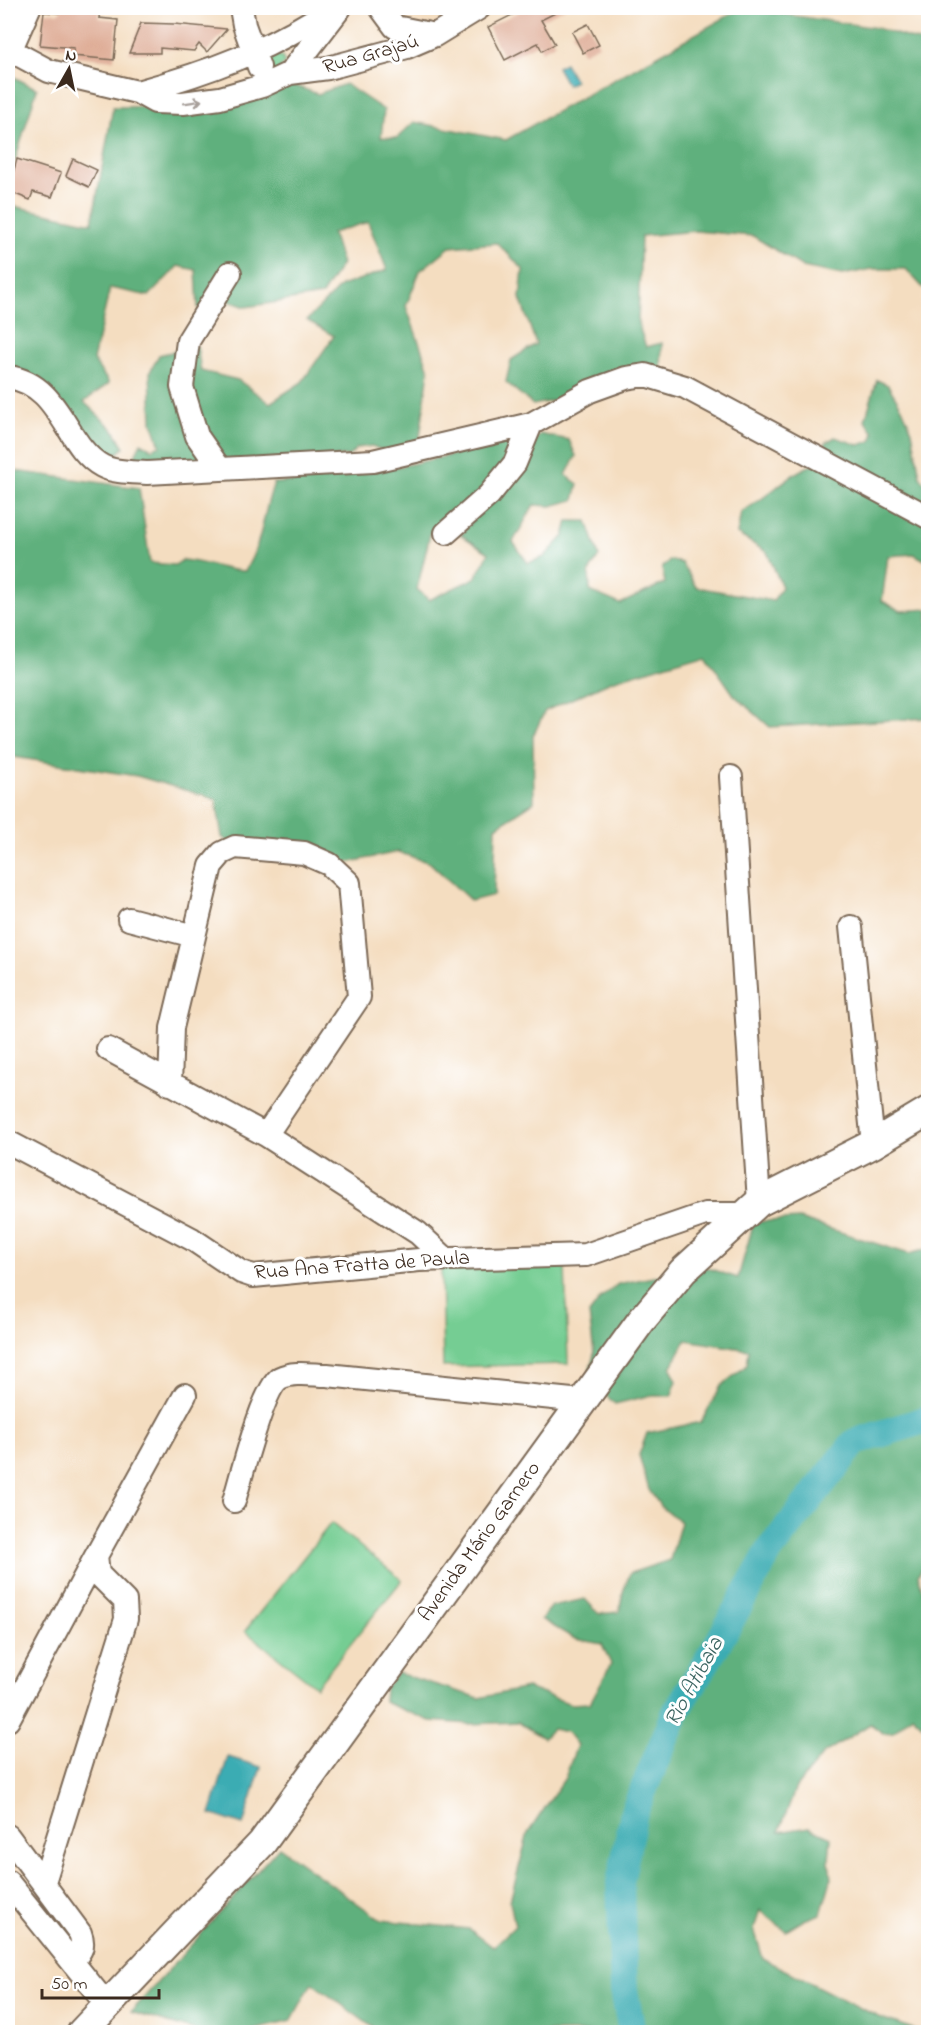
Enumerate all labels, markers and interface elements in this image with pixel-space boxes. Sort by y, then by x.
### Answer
street label: Rua Grajaú [319,27,423,83]
north arrow [39,39,99,99]
text: N [64,43,78,69]
one-way arrow [183,96,203,107]
street label: Rua Ana Fratta de Paula [253,1244,471,1288]
street label: Avenida Mário Garnero [412,1456,549,1628]
water label: Rio Atibaia [657,1631,733,1732]
scale bar [42,1962,159,2000]
text: 50 m [51,1972,88,1998]

